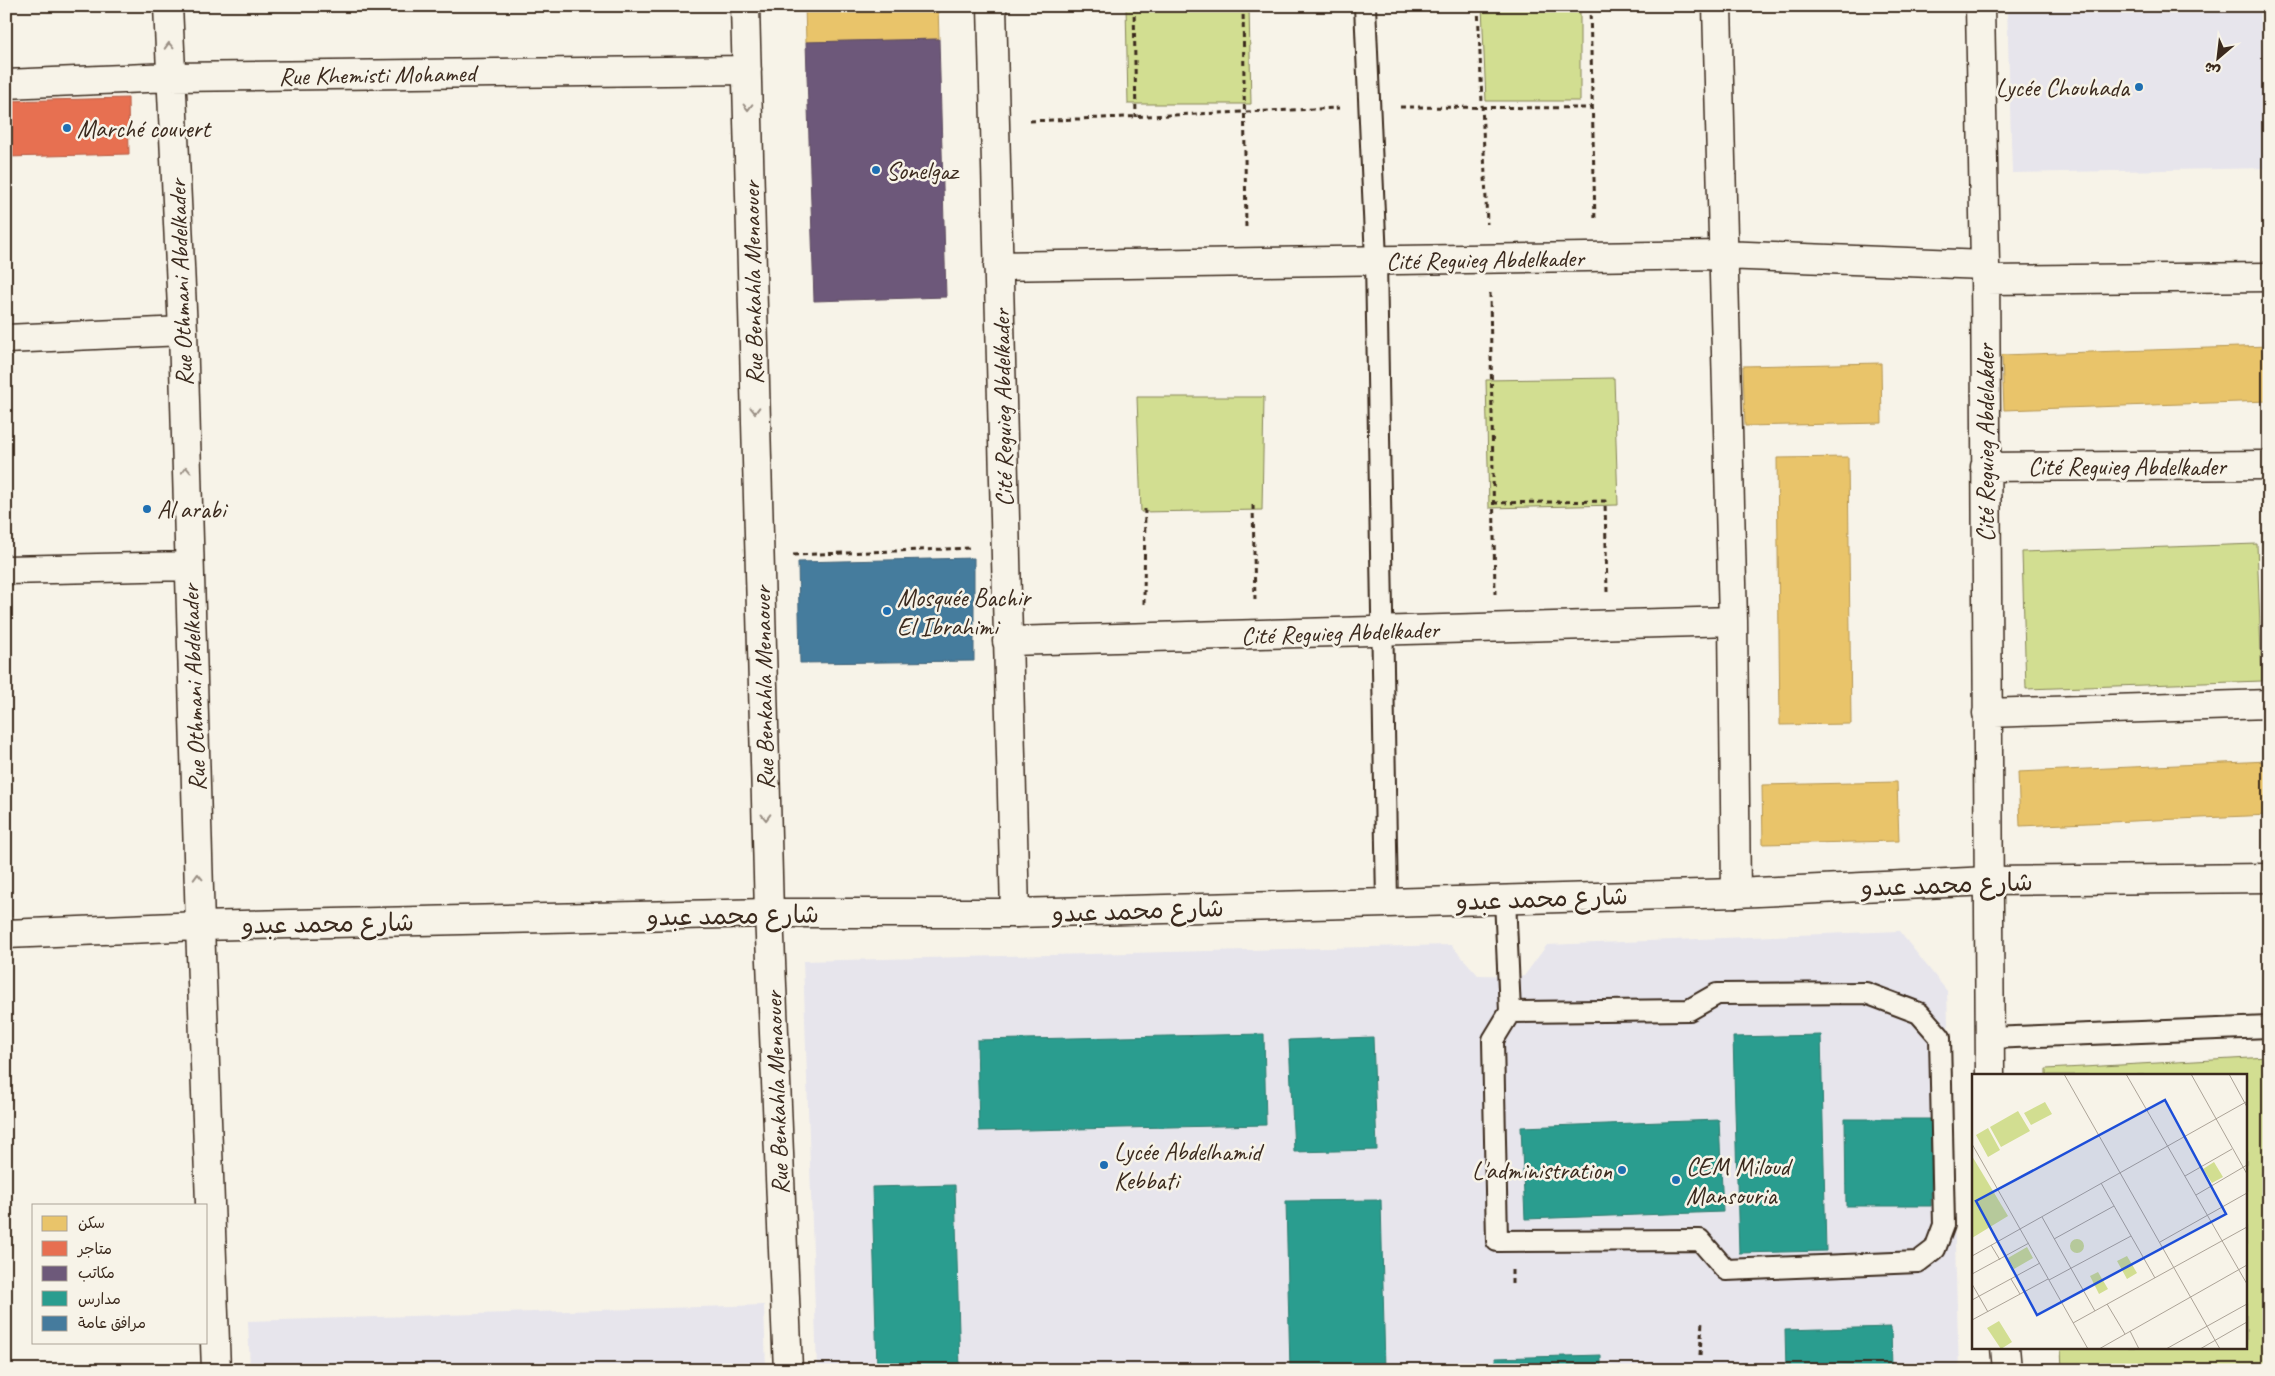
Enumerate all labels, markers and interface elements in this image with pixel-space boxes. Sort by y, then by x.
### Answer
north arrow [2192,32,2242,82]
one-way arrow [164,41,175,49]
street label: Rue Khemisti Mohamed [278,57,480,93]
text: ش [2201,58,2223,80]
place label: Lycée Chouhada [1996,72,2131,104]
marker: Lycée Chouhada [2133,81,2145,93]
one-way arrow [743,104,753,112]
place label: Marché couvert [77,113,213,145]
marker: Marché couvert [61,122,73,134]
place label: Sonelgaz [886,155,960,187]
marker: Sonelgaz [870,164,882,176]
street label: Rue Othmani Abdelkader [161,176,201,387]
street label: Rue Benkahla Menaouer [735,179,771,385]
street label: Cité Reguieg Abdelkader [1386,242,1586,278]
street label: Cité Reguieg Abdelkader [985,307,1021,507]
street label: Cité Reguieg Abdelakder [1970,342,2002,542]
one-way arrow [750,406,761,414]
street label: Cité Reguieg Abdelkader [2028,451,2228,483]
one-way arrow [181,466,192,474]
place label: Al arabi [157,494,229,526]
marker: Al arabi [141,503,153,515]
street label: Rue Othmani Abdelkader [174,581,214,792]
place label: Mosquée Bachir El Ibrahimi [897,582,1032,643]
street label: Rue Benkahla Menaouer [746,584,782,790]
marker: Mosquée Bachir El Ibrahimi [881,605,893,617]
street label: Cité Reguieg Abdelkader [1241,613,1442,652]
one-way arrow [761,814,771,821]
street label: شارع محمد عبدو [1860,866,2033,905]
one-way arrow [193,873,203,881]
street label: شارع محمد عبدو [1455,880,1628,919]
street label: شارع محمد عبدو [1051,892,1224,931]
street label: شارع محمد عبدو [646,899,819,935]
street label: شارع محمد عبدو [241,907,414,943]
street label: Rue Benkahla Menaouer [757,989,797,1195]
inset map [1972,1074,2248,1348]
place label: Lycée Abdelhamid Kebbati [1114,1136,1264,1197]
place label: CEM Miloud Mansouria [1686,1151,1794,1212]
place label: L'administration [1472,1155,1613,1187]
marker: Lycée Abdelhamid Kebbati [1098,1159,1110,1171]
marker: L'administration [1616,1164,1628,1176]
marker: CEM Miloud Mansouria [1670,1174,1682,1186]
legend [32,1204,208,1344]
text: سكن [78,1214,105,1233]
text: متاجر [76,1240,112,1259]
text: مكاتب [78,1264,115,1283]
text: مدارس [78,1290,121,1309]
text: مرافق عامة [78,1314,146,1333]

